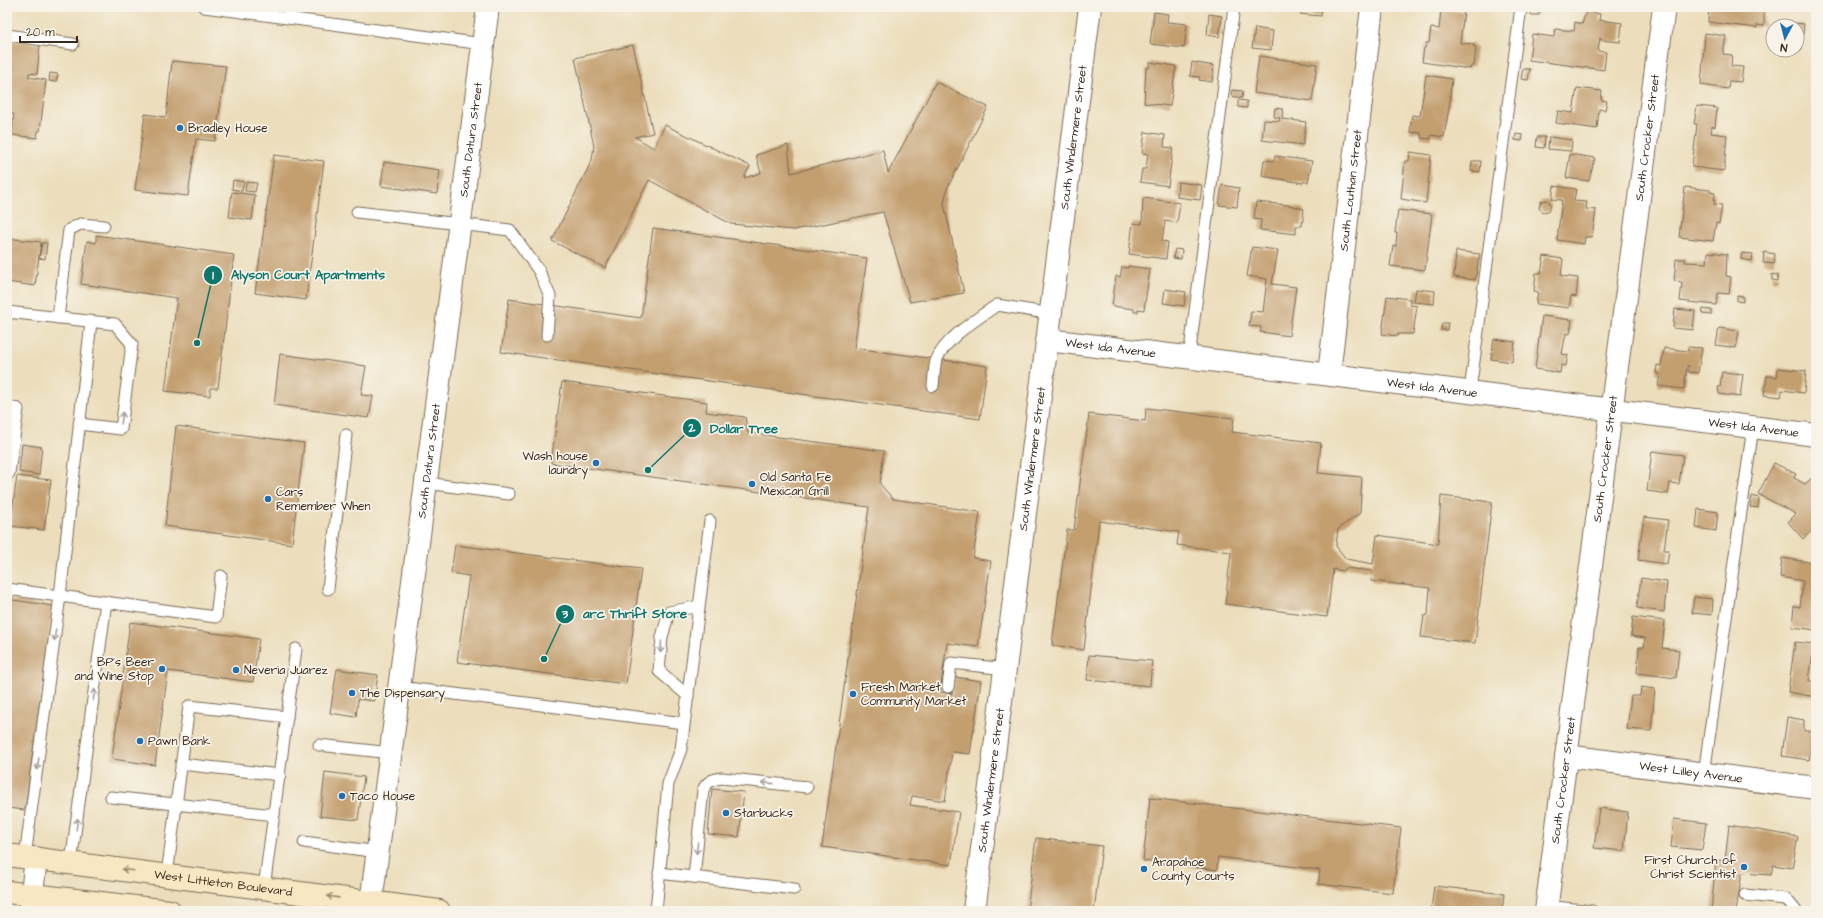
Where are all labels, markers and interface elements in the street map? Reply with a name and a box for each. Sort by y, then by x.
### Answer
scale bar [20,18,77,44]
north arrow [1765,18,1805,58]
text: 20 m [26,24,55,41]
text: N [1779,40,1788,55]
street label: South Windermere Street [1056,64,1091,211]
street label: South Crocker Street [1630,73,1664,202]
street label: South Datura Street [455,81,487,198]
place label: Bradley House [188,120,268,138]
marker: Bradley House [175,123,185,133]
street label: South Louthan Street [1335,128,1366,252]
callout: Alyson Court Apartments [203,262,393,287]
text: Alyson Court Apartments [231,266,385,285]
text: 1 [212,267,214,284]
street label: West Ida Avenue [1064,334,1157,362]
street label: West Ida Avenue [1386,373,1479,402]
street label: South Windermere Street [1014,385,1050,532]
street label: South Crocker Street [1588,394,1622,523]
street label: South Datura Street [413,402,445,519]
one-way arrow [118,412,126,425]
street label: West Ida Avenue [1707,413,1801,441]
callout: Dollar Tree [682,416,786,441]
text: 2 [688,420,696,437]
text: Dollar Tree [710,420,778,438]
place label: Wash house laundry [523,448,589,480]
marker: Wash house laundry [591,458,601,468]
place label: Old Santa Fe Mexican Grill [760,469,832,500]
marker: Old Santa Fe Mexican Grill [747,479,757,489]
place label: Cars Remember When [276,484,371,515]
marker: Cars Remember When [263,494,273,504]
callout: arc Thrift Store [555,601,695,626]
text: arc Thrift Store [582,605,687,623]
text: 3 [561,606,569,623]
one-way arrow [51,628,59,641]
one-way arrow [658,640,665,653]
place label: BP's Beer and Wine Stop [75,654,154,685]
place label: Neveria Juarez [244,662,328,679]
marker: BP's Beer and Wine Stop [157,664,167,674]
marker: Neveria Juarez [231,665,241,675]
place label: Fresh Market Community Market [861,679,967,711]
place label: The Dispensary [360,685,445,703]
marker: The Dispensary [347,688,357,698]
one-way arrow [90,689,98,702]
marker: Fresh Market Community Market [848,689,858,699]
street label: South Windermere Street [973,707,1009,853]
street label: South Crocker Street [1546,715,1580,845]
place label: Pawn Bank [148,733,211,750]
marker: Pawn Bank [135,736,145,746]
one-way arrow [34,757,42,770]
street label: West Lilley Avenue [1638,757,1744,787]
one-way arrow [762,779,775,787]
place label: Taco House [350,788,416,805]
marker: Taco House [337,791,347,801]
place label: Starbucks [734,805,793,822]
marker: Starbucks [721,808,731,818]
one-way arrow [73,818,80,831]
one-way arrow [693,842,701,855]
place label: First Church of Christ Scientist [1644,852,1737,883]
place label: Arapahoe County Courts [1152,854,1234,886]
marker: First Church of Christ Scientist [1739,862,1749,872]
marker: Arapahoe County Courts [1139,864,1149,874]
one-way arrow [122,866,135,874]
street label: West Littleton Boulevard [153,866,293,900]
one-way arrow [327,894,340,901]

